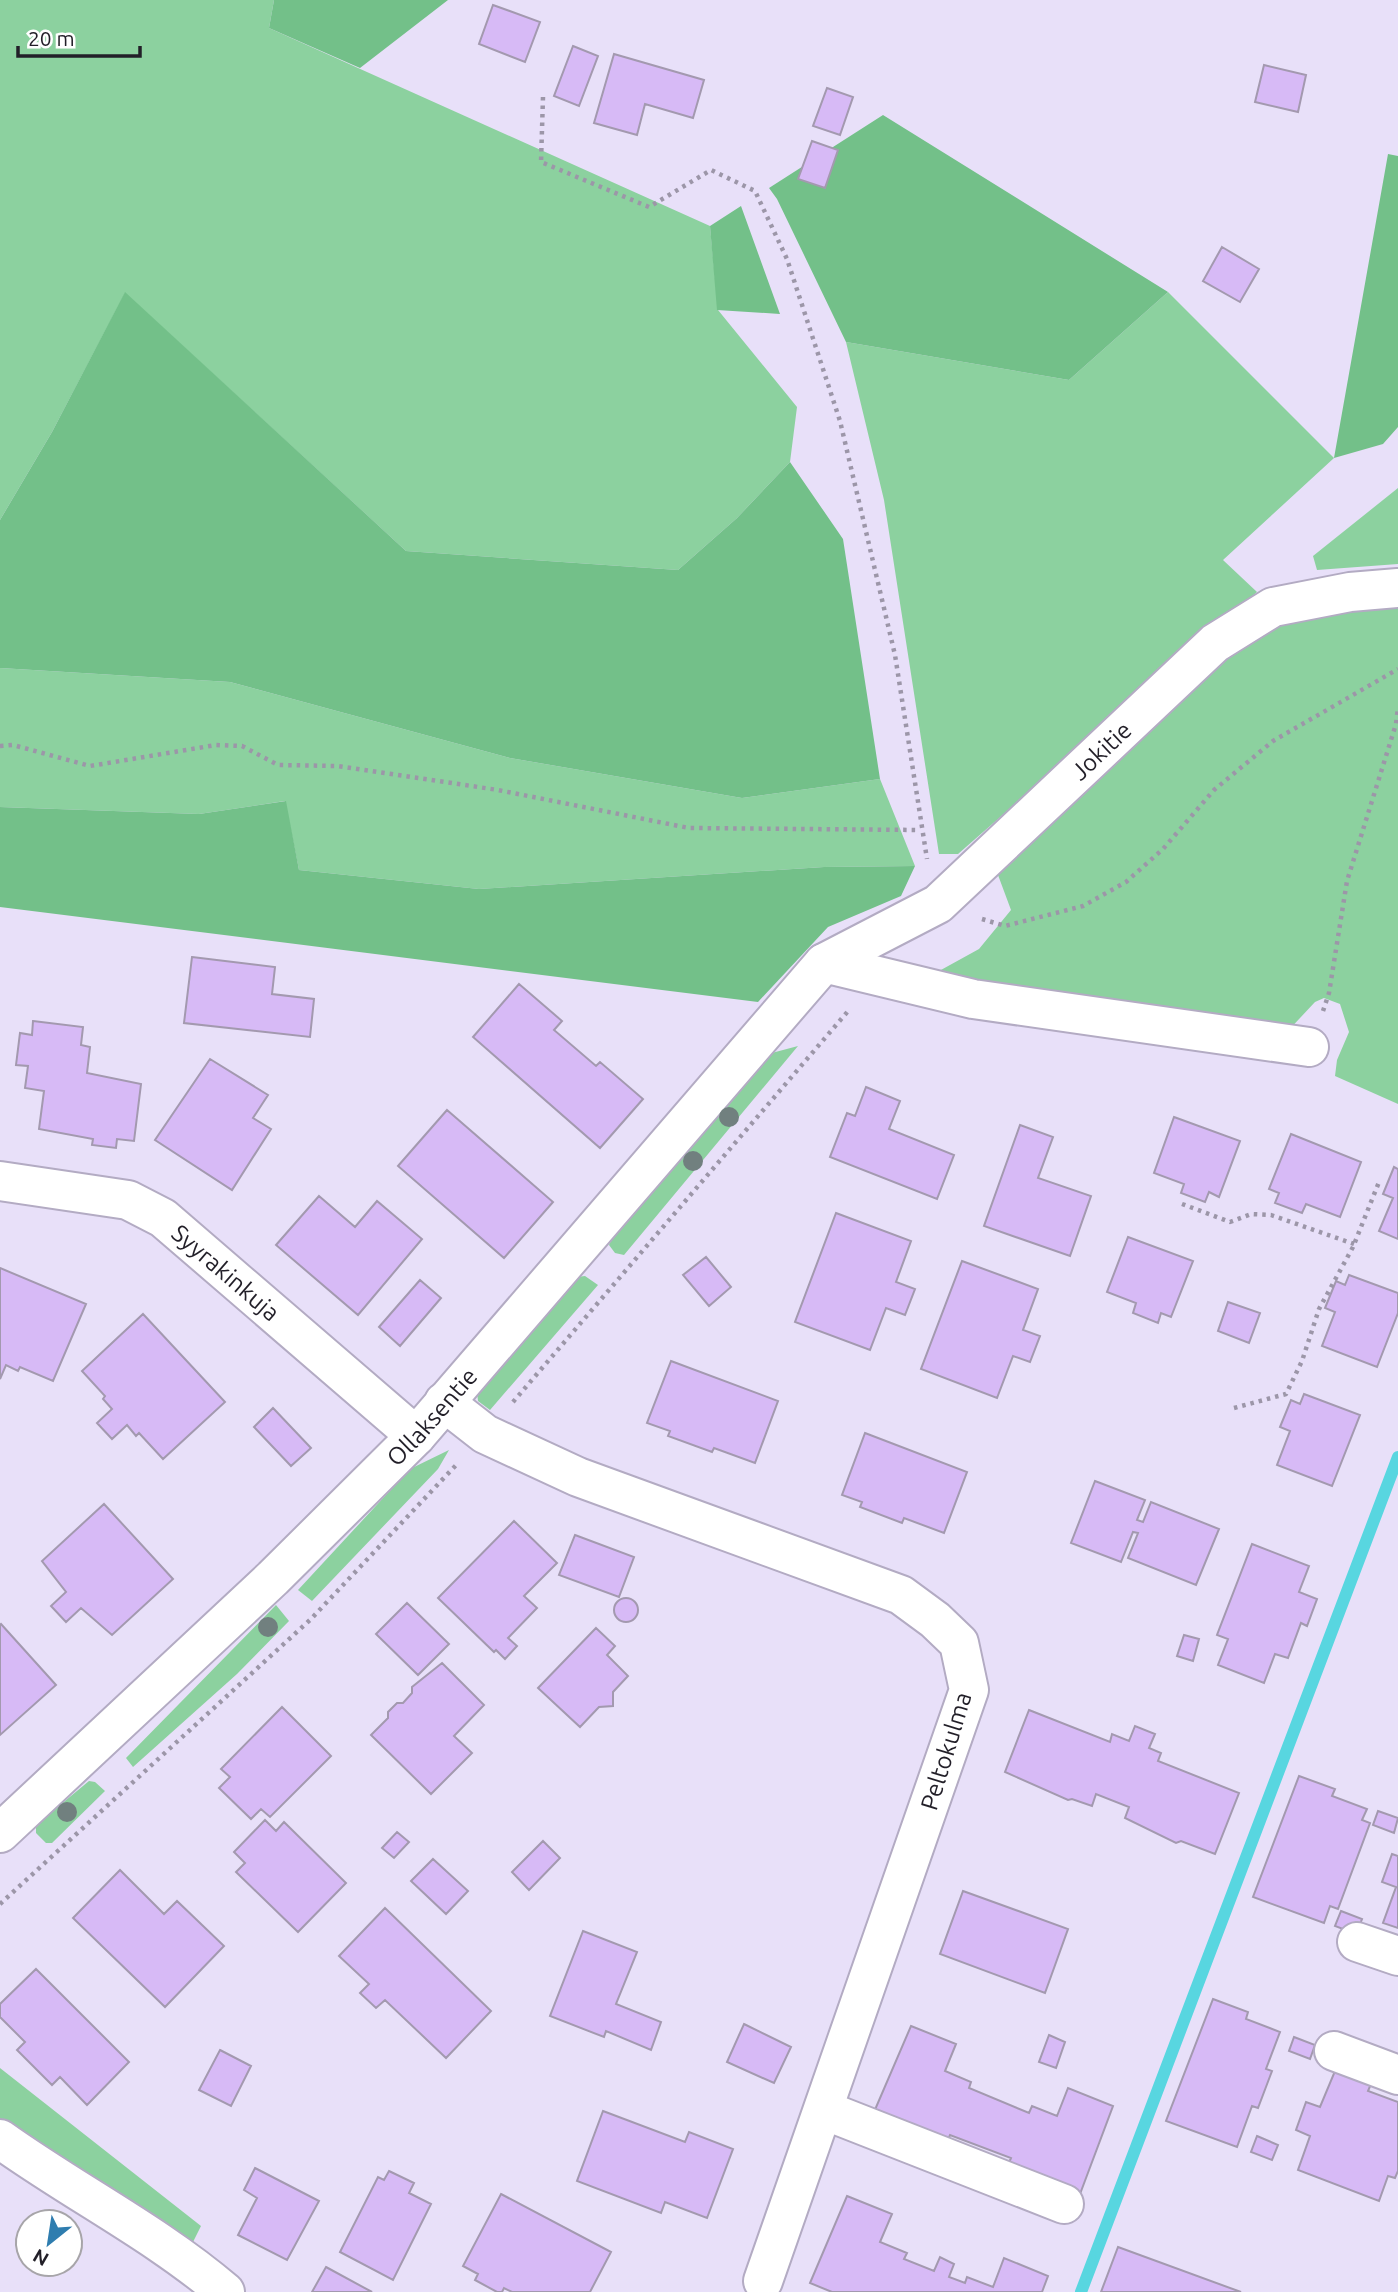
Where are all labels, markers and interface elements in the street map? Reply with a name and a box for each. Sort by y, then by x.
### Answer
scale bar [18,14,140,58]
text: 20 m [28,26,75,50]
street label: Jokitie [1065,716,1137,785]
street label: Syyrakinkuja [167,1219,285,1326]
street label: Ollaksentie [381,1362,482,1471]
street label: Peltokulma [915,1689,977,1813]
north arrow [14,2208,84,2278]
text: N [29,2245,52,2271]

